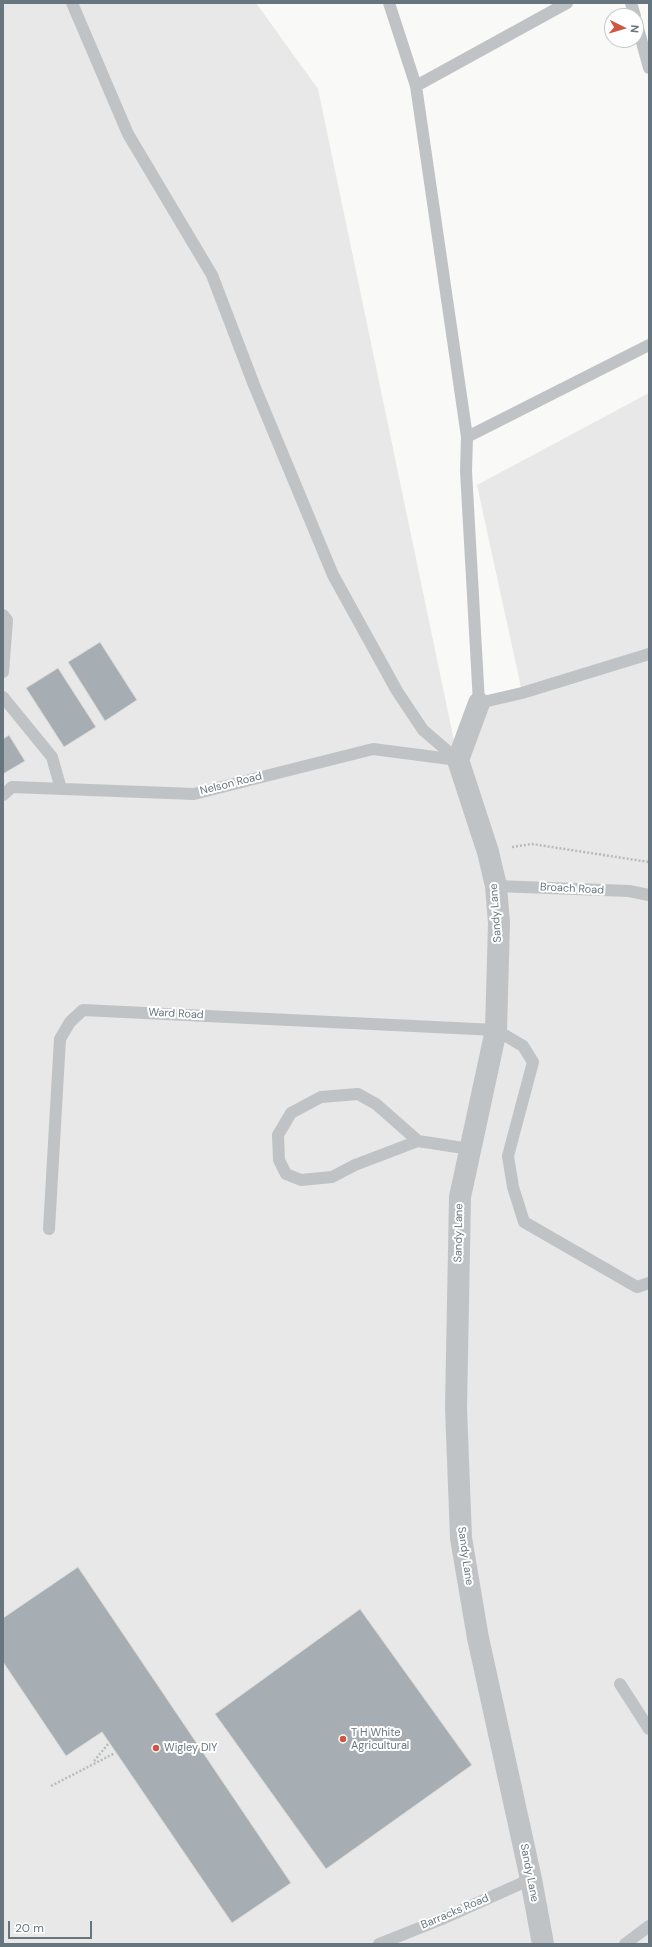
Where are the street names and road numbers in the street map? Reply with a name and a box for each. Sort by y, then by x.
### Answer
street label: Nelson Road [199,770,263,798]
street label: Broach Road [540,881,604,897]
street label: Sandy Lane [487,883,505,943]
street label: Ward Road [148,1006,204,1022]
street label: Sandy Lane [452,1203,466,1263]
street label: Sandy Lane [454,1526,476,1586]
street label: Sandy Lane [517,1843,541,1903]
street label: Barracks Road [419,1892,491,1932]

